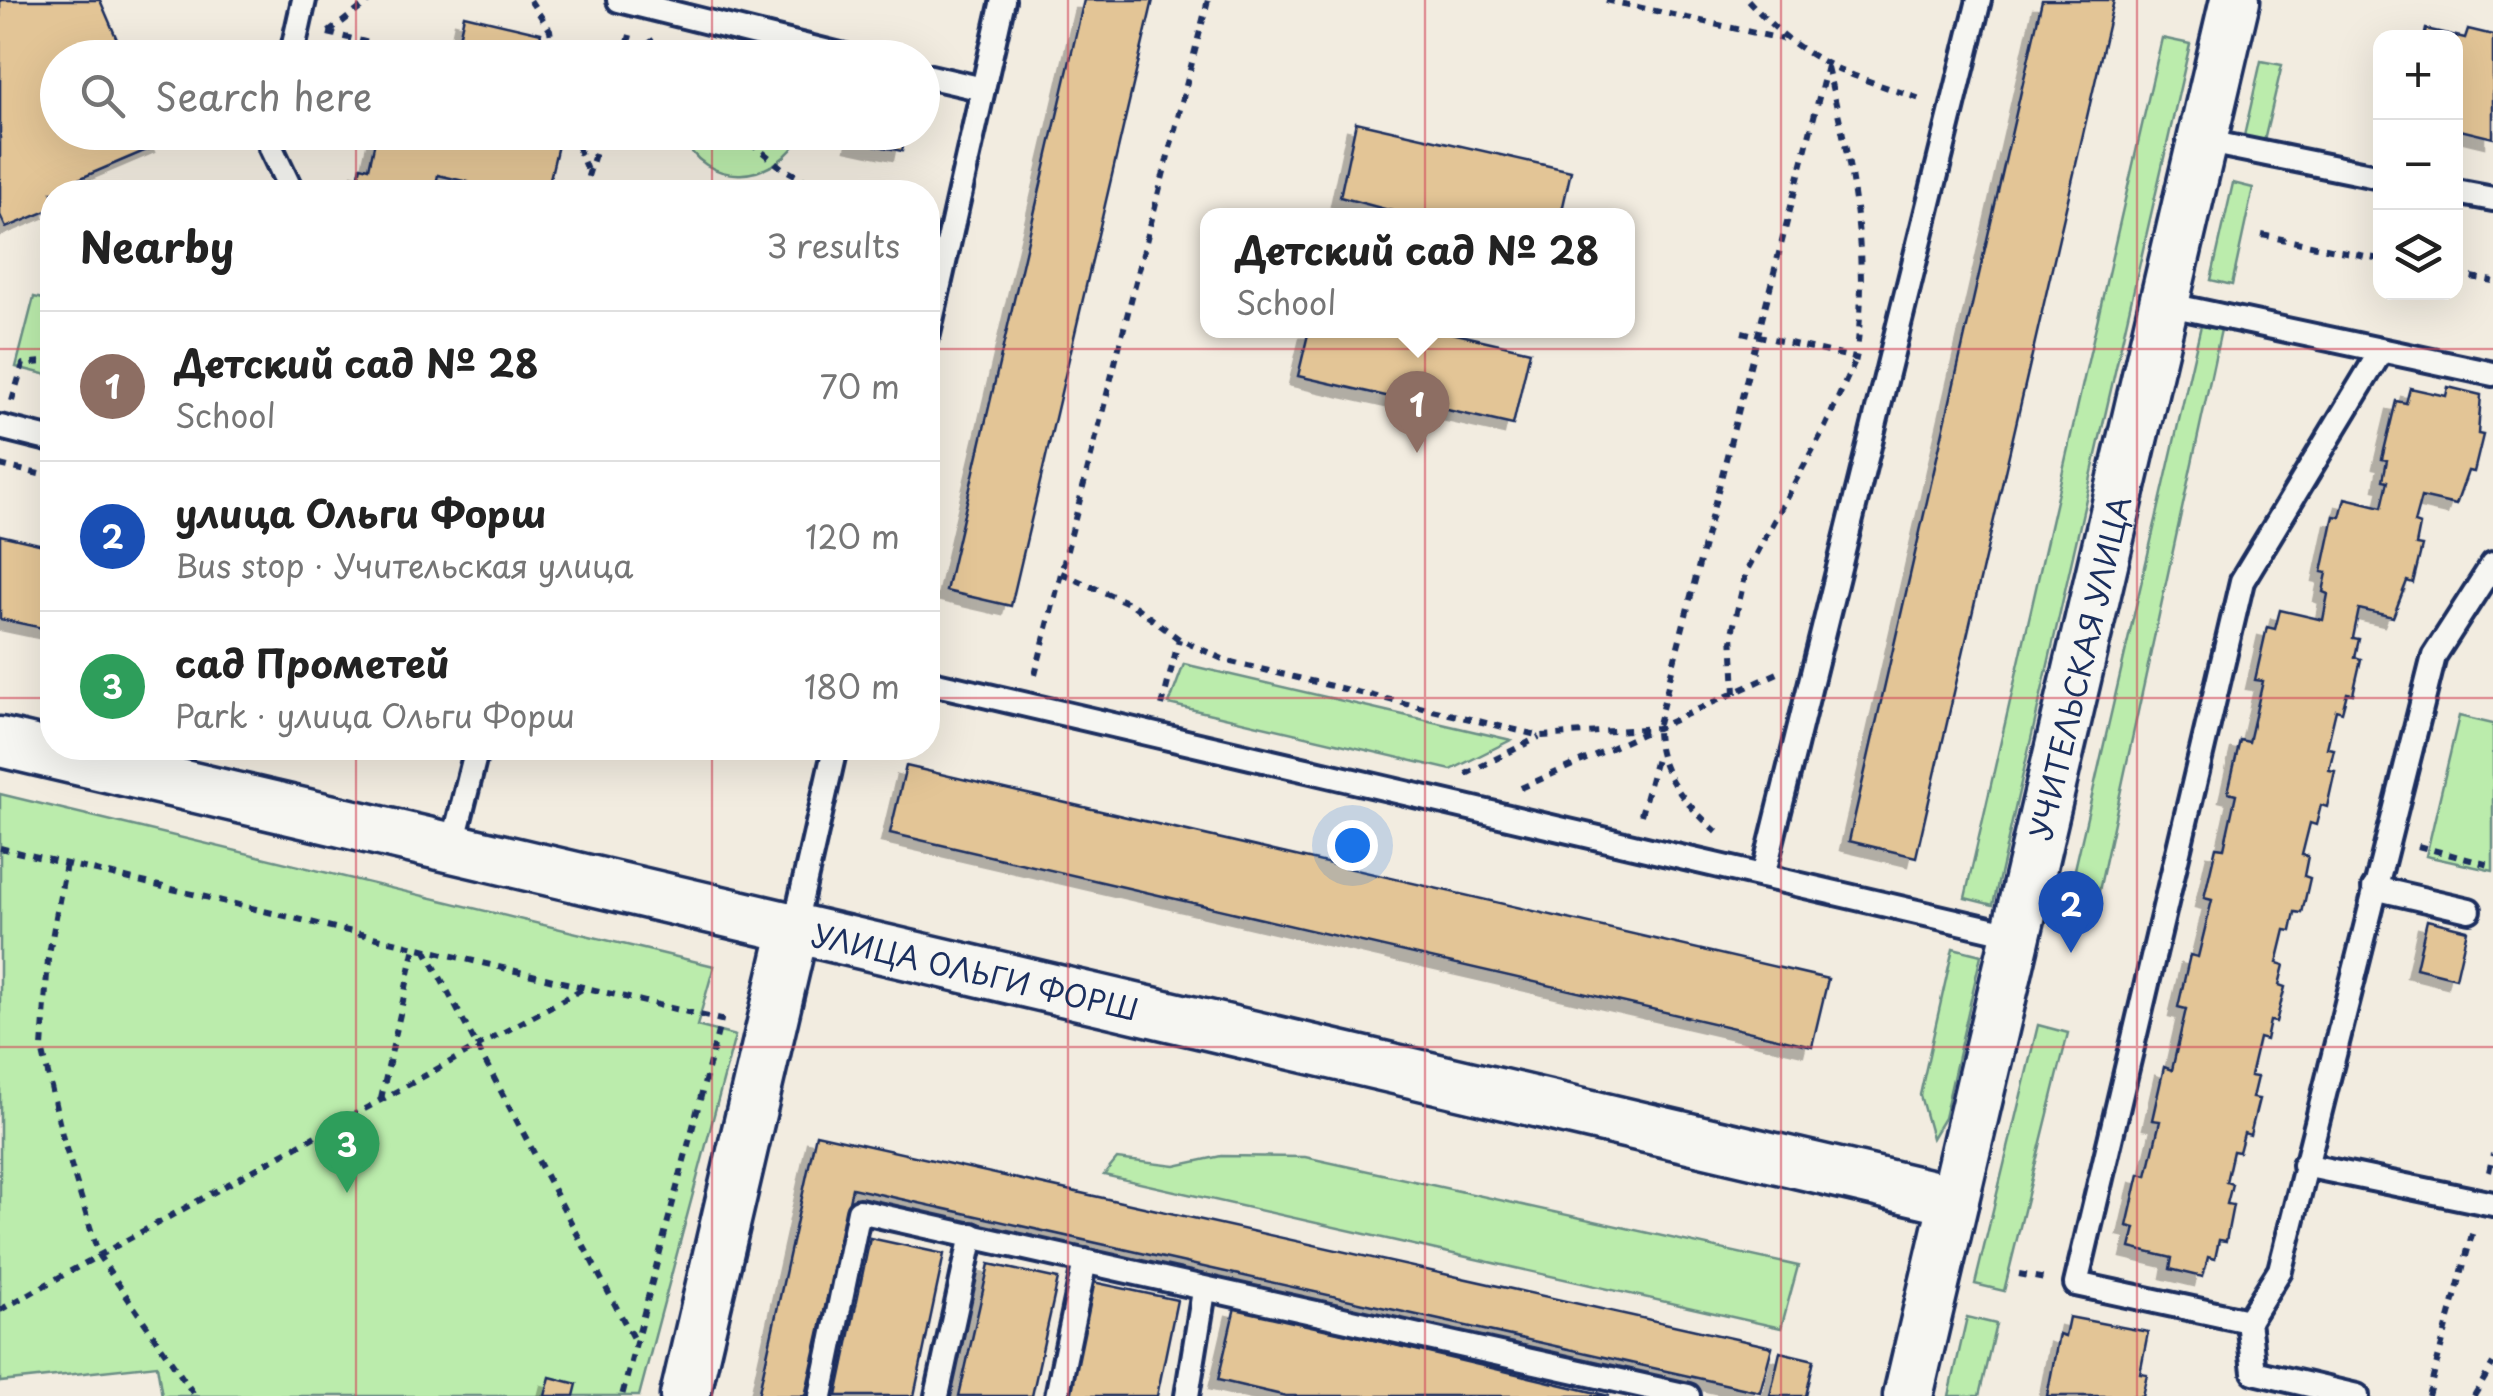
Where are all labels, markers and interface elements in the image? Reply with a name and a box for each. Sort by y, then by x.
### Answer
map controls [2373,30,2463,300]
button: + [2373,30,2463,120]
search box [40,40,940,150]
text: Search here [155,67,372,124]
icon: search [75,68,130,123]
button: − [2373,120,2463,210]
popup [1200,208,1635,338]
button: layers [2373,210,2463,300]
text: Nearby [80,214,234,277]
text: 3 results [766,221,900,269]
text: Детский сад № 28 [1236,221,1599,278]
text: School [1236,278,1336,326]
text: Детский сад № 28 [175,334,539,391]
text: 1 [105,362,120,410]
text: 70 m [820,362,900,410]
pin: 1 [1384,370,1450,453]
text: School [175,391,276,439]
text: улица Ольги Форш [175,484,546,541]
street label: УЧИТЕЛЬСКАЯ УЛИЦА [2016,491,2141,845]
text: 2 [101,512,124,560]
text: 120 m [805,512,900,560]
text: Bus stop · Учительская улица [175,541,633,589]
text: сад Прометей [175,634,450,691]
text: 3 [102,662,123,710]
text: 180 m [804,662,900,710]
text: Park · улица Ольги Форш [175,691,575,739]
your location [1327,820,1378,871]
pin: 2 [2038,870,2104,953]
street label: УЛИЦА ОЛЬГИ ФОРШ [808,911,1143,1031]
pin: 3 [314,1110,380,1193]

